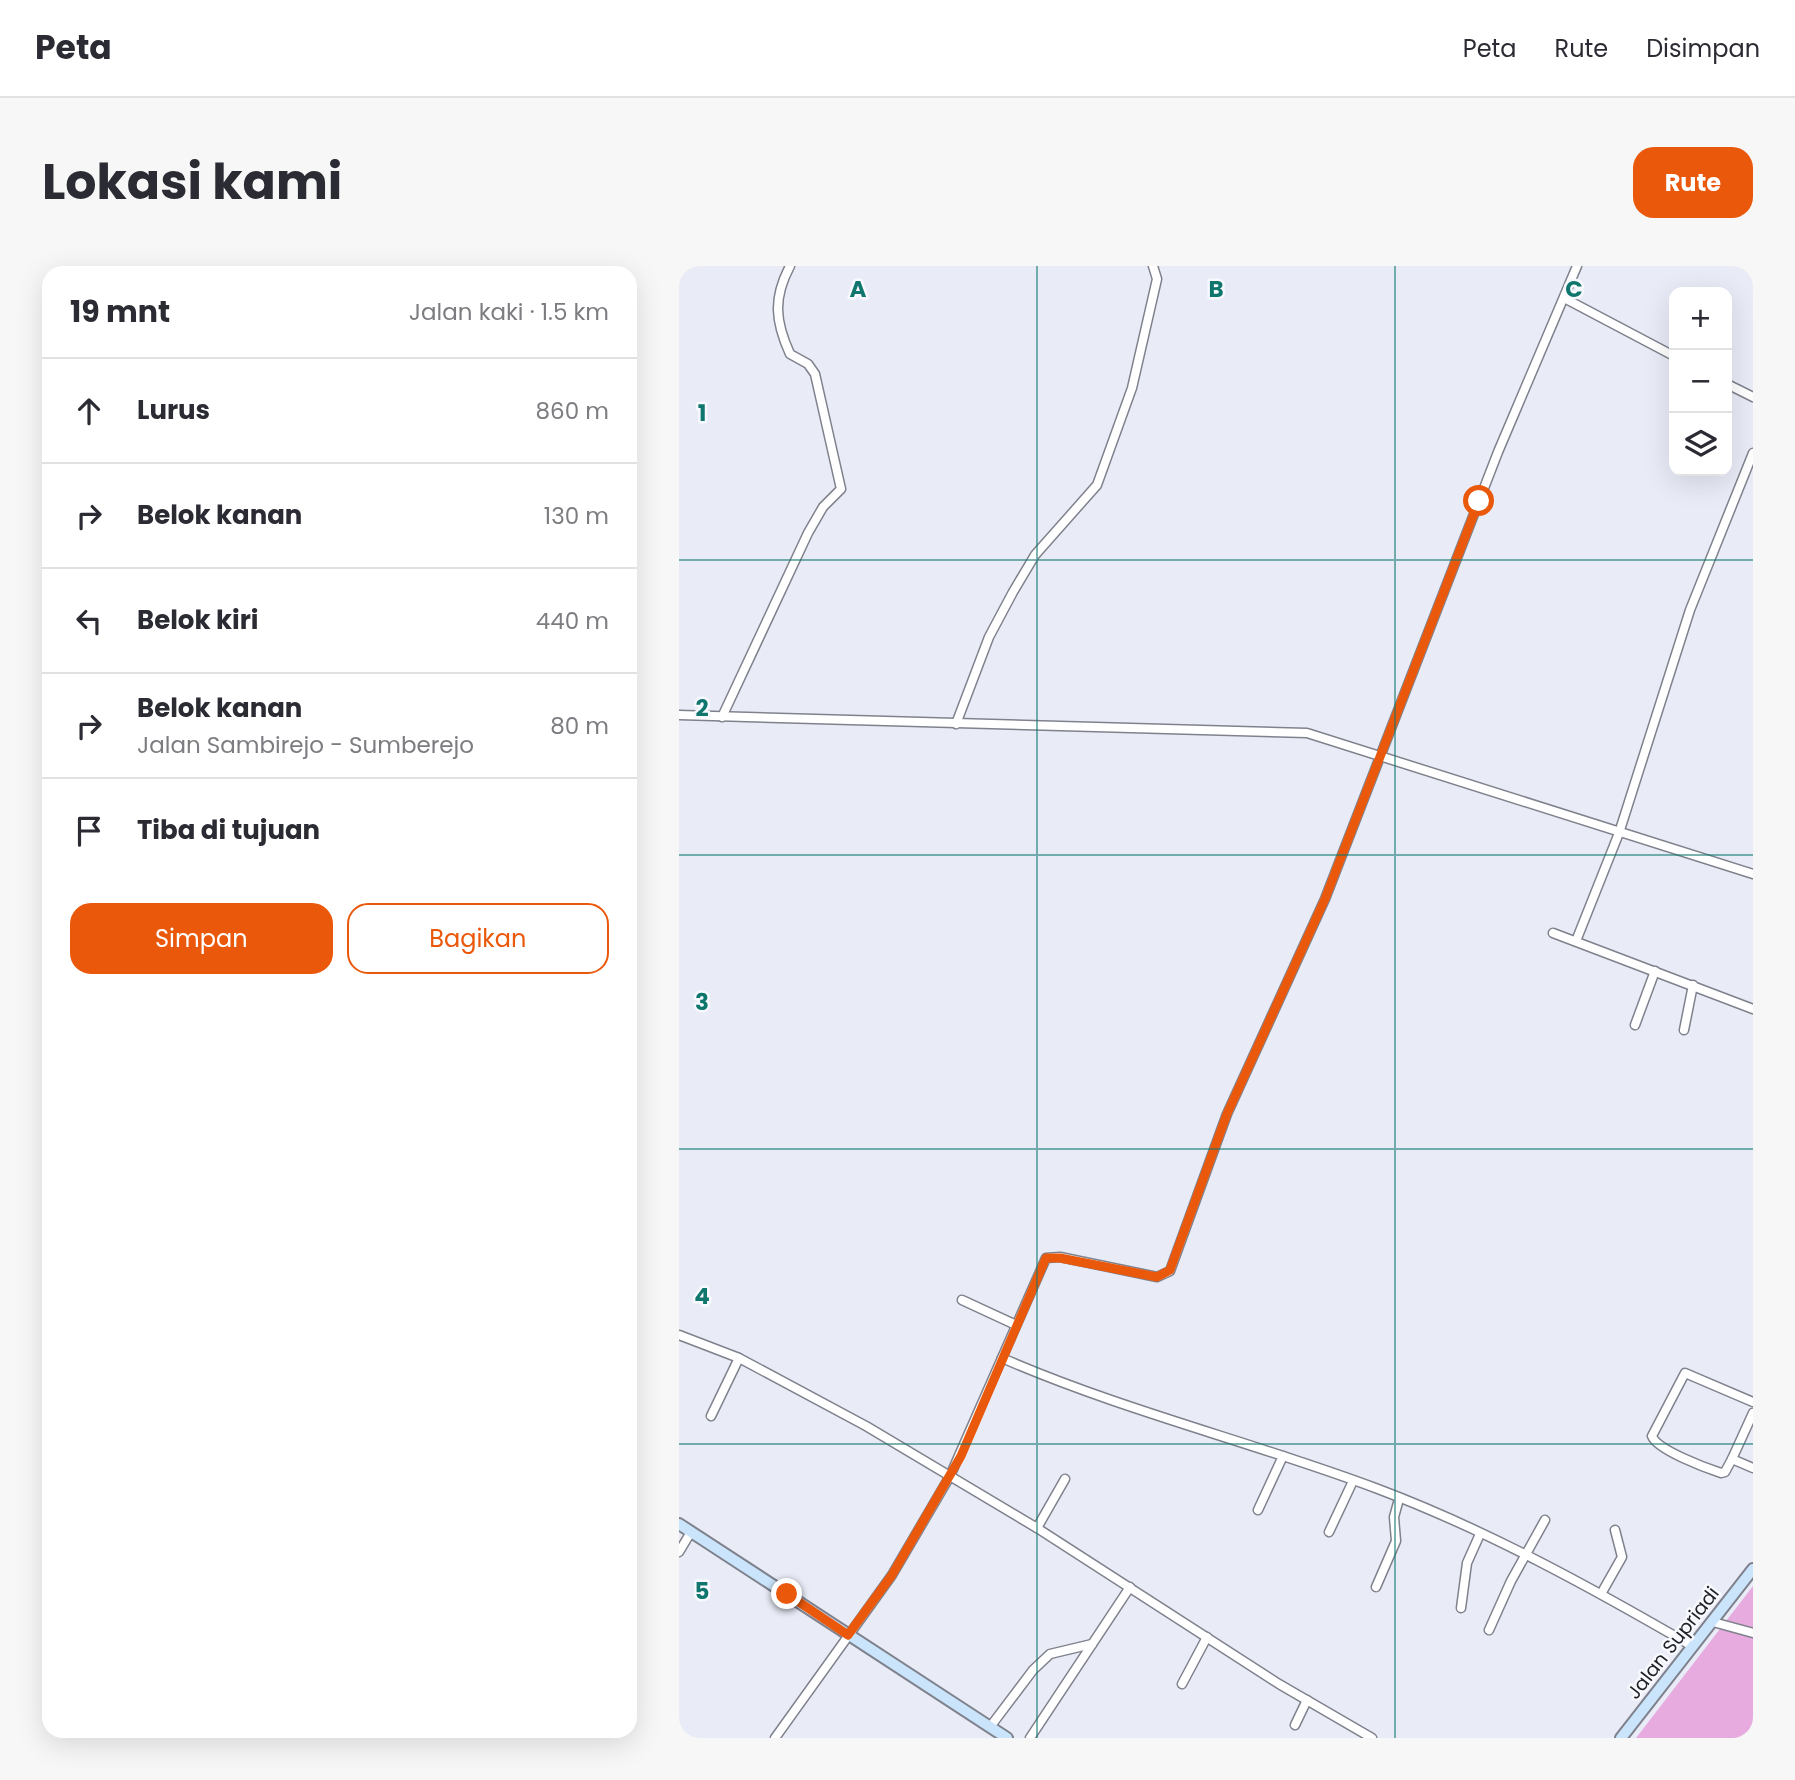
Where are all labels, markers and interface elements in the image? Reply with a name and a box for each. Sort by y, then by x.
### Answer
text: Peta [35,24,112,71]
text: Peta [1463,32,1517,65]
text: Rute [1555,32,1608,65]
text: Disimpan [1646,32,1760,65]
button: Rute [1633,147,1753,218]
text: Lokasi kami [42,148,342,216]
text: A [850,273,867,305]
text: B [1208,273,1224,305]
text: C [1565,273,1583,305]
map controls [1669,287,1732,476]
button: + [1669,287,1732,350]
text: 19 mnt [70,290,170,333]
text: Jalan kaki · 1.5 km [409,296,609,328]
button: − [1669,350,1732,413]
icon: ahead [70,392,108,430]
text: Lurus [137,392,210,428]
text: 860 m [536,395,609,427]
text: 1 [698,397,706,429]
button: layers [1669,413,1732,476]
route start [1463,485,1494,516]
icon: right [70,497,108,535]
text: Belok kanan [137,497,302,533]
text: 130 m [544,500,609,532]
icon: left [70,602,108,640]
text: Belok kiri [137,602,259,638]
text: 440 m [536,605,609,637]
text: Belok kanan [137,690,302,726]
text: 2 [695,692,709,724]
icon: right [70,707,108,745]
text: 80 m [550,710,609,742]
text: Jalan Sambirejo - Sumberejo [137,729,474,761]
icon: arrive [70,812,108,850]
text: Tiba di tujuan [137,812,320,848]
button: Simpan [70,903,333,974]
button: Bagikan [347,903,609,974]
text: 3 [695,986,709,1018]
text: 4 [694,1280,710,1312]
text: 5 [695,1575,709,1607]
route end [771,1578,802,1609]
street label: Jalan Supriadi [1621,1581,1725,1705]

